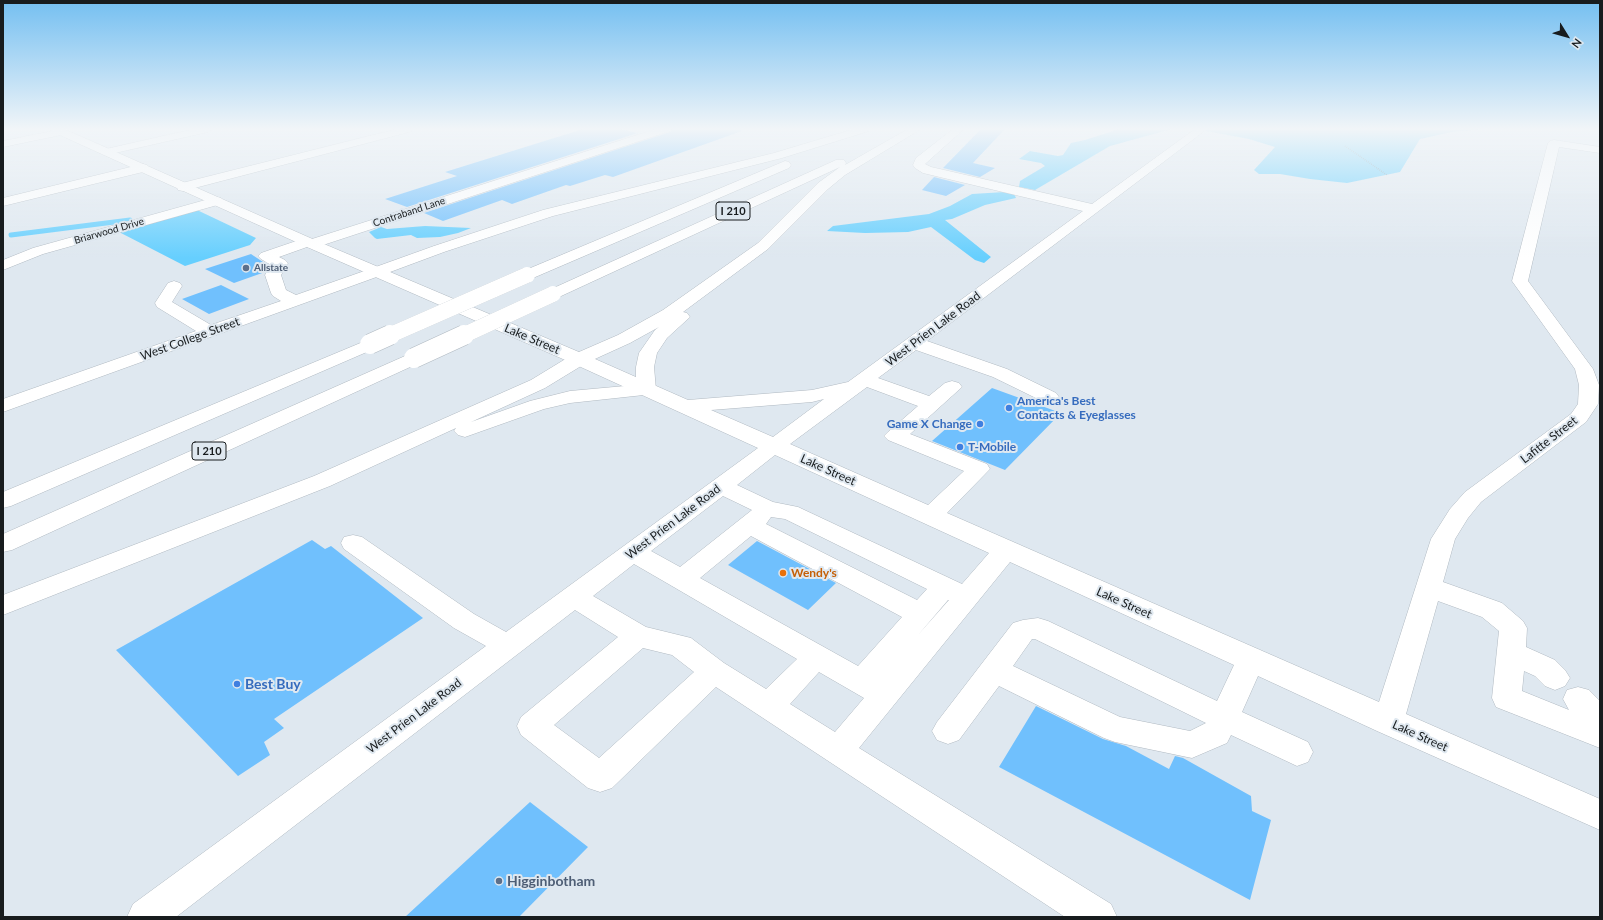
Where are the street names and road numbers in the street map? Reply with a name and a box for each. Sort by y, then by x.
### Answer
street label: Contraband Lane [371,195,447,229]
road number: I 210 [716,202,750,220]
street label: Briarwood Drive [73,215,145,247]
street label: West Prien Lake Road [883,289,983,369]
street label: West College Street [138,314,242,364]
street label: Lake Street [502,321,562,357]
street label: Lafitte Street [1518,413,1580,467]
road number: I 210 [192,442,226,460]
street label: Lake Street [798,451,858,489]
street label: West Prien Lake Road [623,482,723,562]
street label: Lake Street [1094,584,1154,622]
street label: West Prien Lake Road [364,676,464,756]
street label: Lake Street [1390,717,1450,755]

